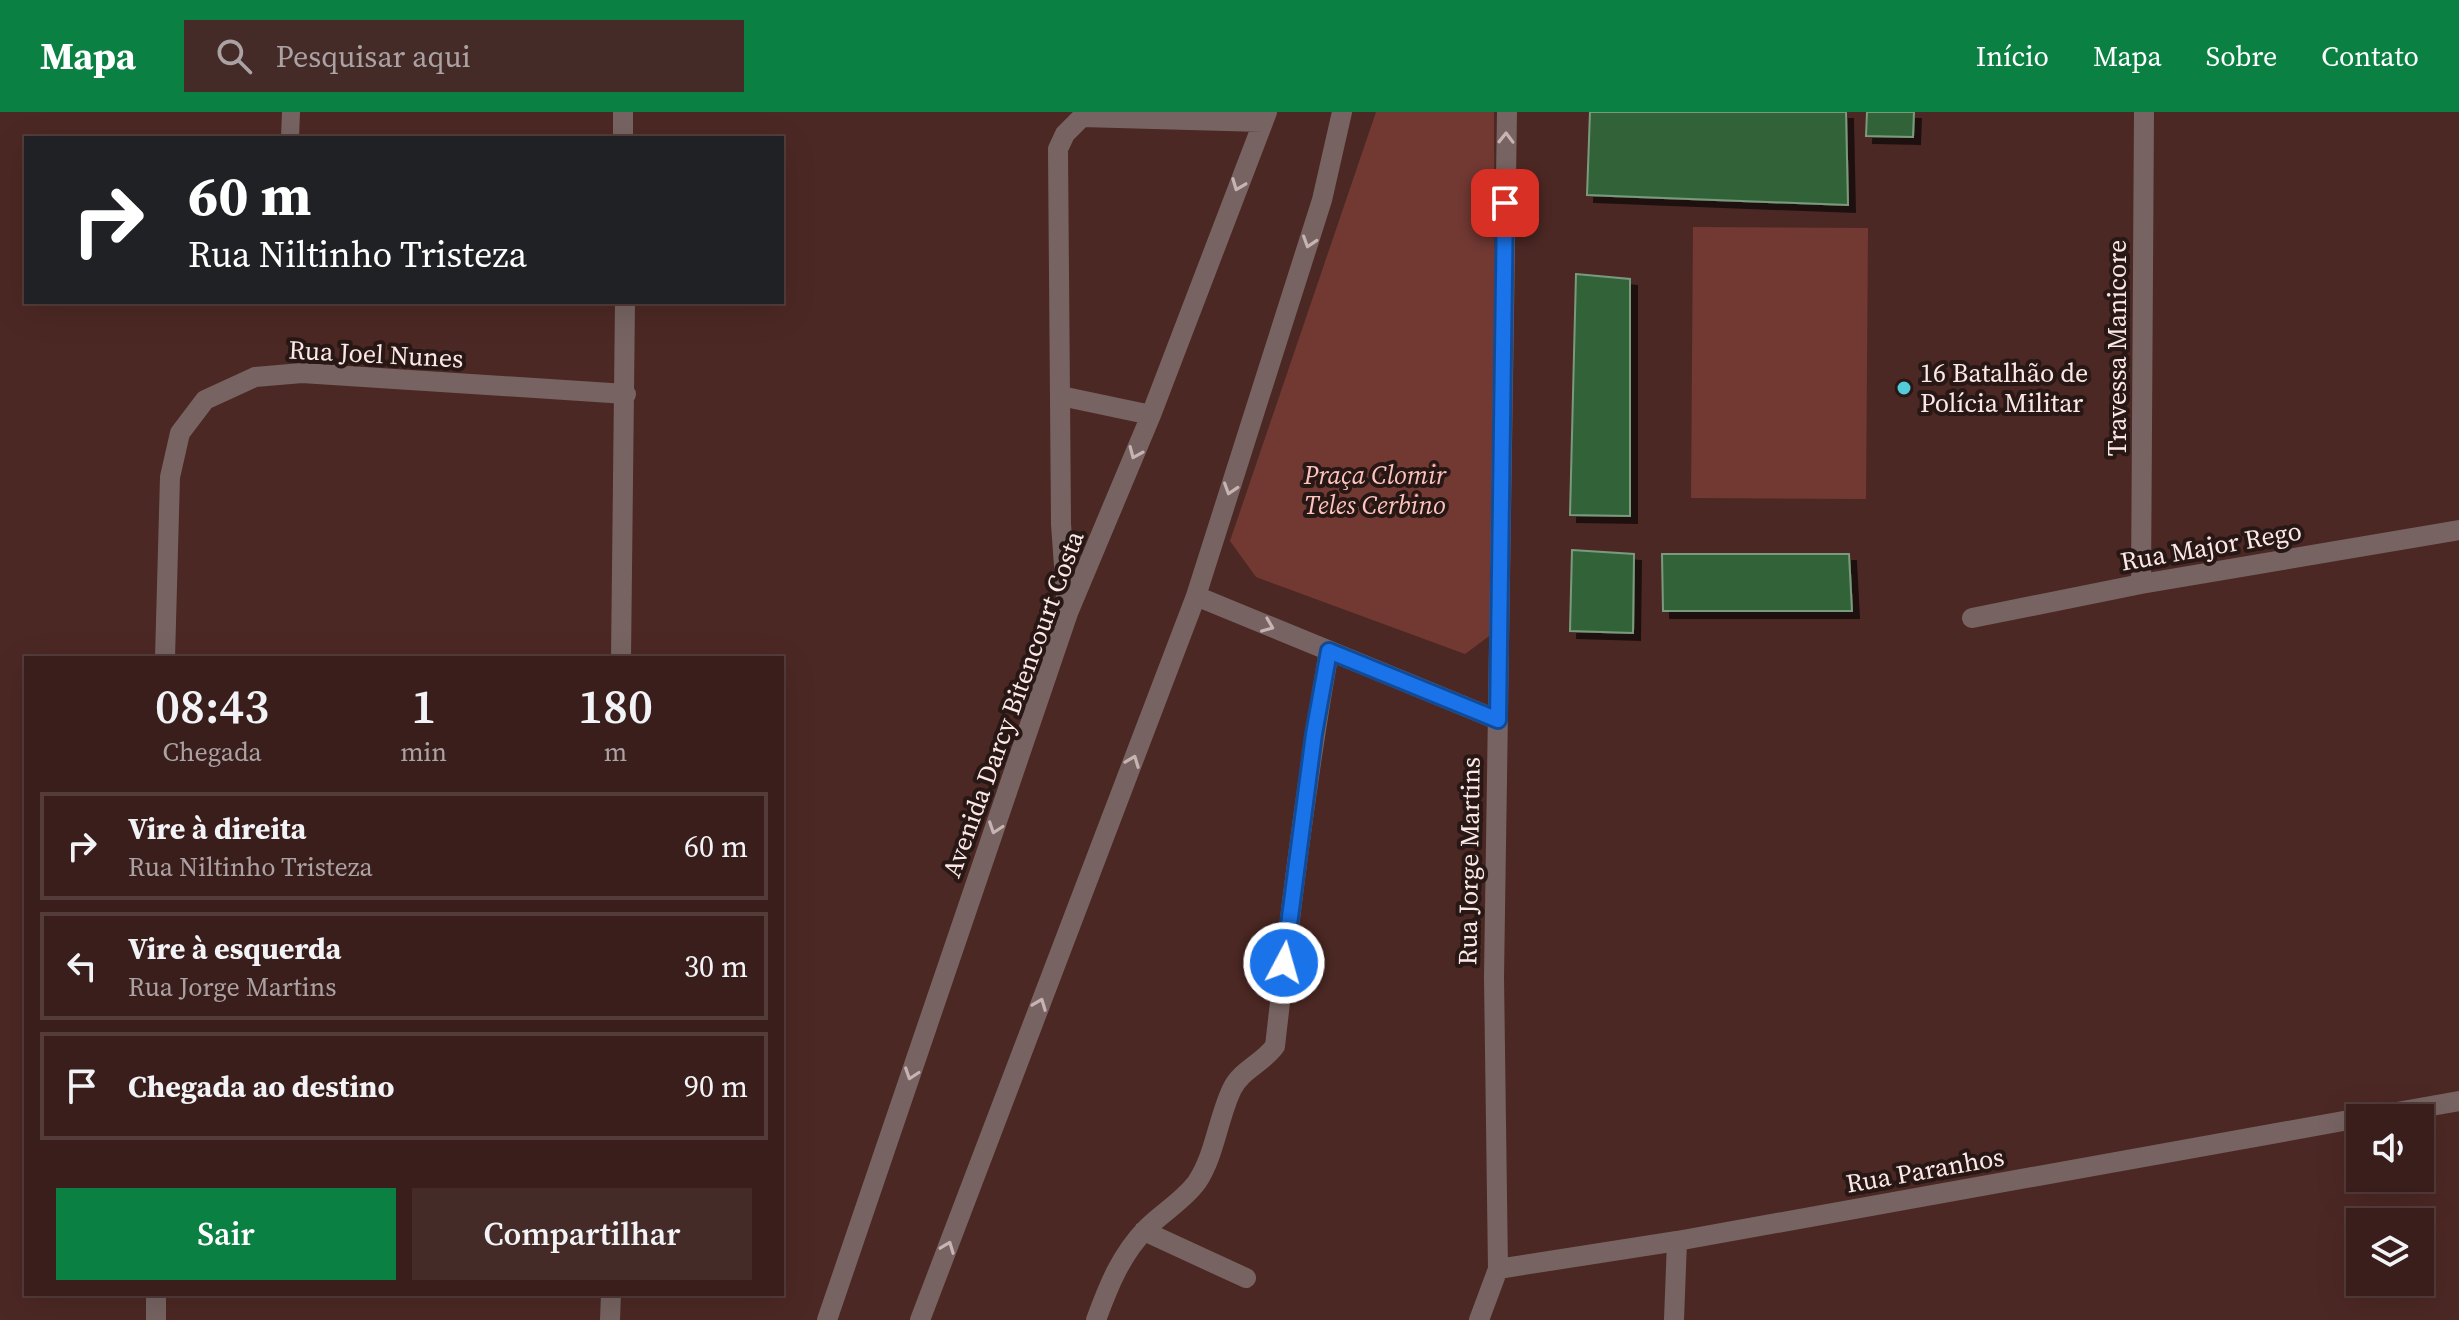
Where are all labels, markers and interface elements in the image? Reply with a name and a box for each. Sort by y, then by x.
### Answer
search box [184,20,744,92]
text: Mapa [40,30,136,82]
icon: search [212,34,256,78]
text: Pesquisar aqui [276,36,471,77]
text: Início [1976,37,2049,75]
text: Mapa [2093,37,2162,75]
text: Sobre [2206,37,2277,75]
text: Contato [2321,37,2419,75]
one-way arrow [1498,131,1515,144]
text: 60 m [188,157,311,234]
icon: right [56,168,160,272]
pin [1471,169,1539,237]
one-way arrow [1231,177,1248,191]
icon: arrive [1483,181,1527,225]
text: Rua Niltinho Tristeza [188,230,527,279]
one-way arrow [1302,234,1318,248]
street label: Travessa Manicore [2099,240,2135,456]
street label: Rua Joel Nunes [287,331,465,377]
place label: 16 Batalhão de Polícia Militar [1920,355,2088,421]
marker: 16 Batalhão de Polícia Militar [1895,379,1913,397]
one-way arrow [1129,445,1145,460]
park label: Praça Clomir Teles Cerbino [1303,457,1447,523]
one-way arrow [1223,482,1239,496]
street label: Rua Major Rego [2118,512,2304,580]
street label: Avenida Darcy Bitencourt Costa [933,525,1093,882]
one-way arrow [1260,616,1274,632]
text: 08:43 [155,673,269,739]
text: 1 [411,673,436,739]
text: 180 [578,673,653,739]
text: Chegada [162,734,262,770]
text: min [400,734,447,770]
text: m [604,734,627,770]
one-way arrow [1123,755,1140,769]
street label: Rua Jorge Martins [1449,756,1489,966]
text: Vire à direita [128,808,307,849]
one-way arrow [988,820,1004,834]
icon: right [60,824,104,868]
text: 60 m [684,826,748,867]
text: Rua Niltinho Tristeza [128,849,373,885]
position arrow [1242,921,1326,1005]
text: Vire à esquerda [128,928,341,969]
icon: left [60,944,104,988]
text: 30 m [684,946,748,987]
text: Rua Jorge Martins [128,969,337,1005]
one-way arrow [1030,998,1047,1012]
icon: arrive [60,1064,104,1108]
text: Chegada ao destino [128,1066,394,1107]
text: 90 m [684,1066,748,1107]
one-way arrow [904,1066,920,1080]
map controls [2346,1104,2434,1296]
button: sound [2346,1104,2434,1192]
street label: Rua Paranhos [1843,1138,2007,1202]
button: Sair [56,1188,396,1280]
button: Compartilhar [412,1188,752,1280]
button: layers [2346,1208,2434,1296]
one-way arrow [938,1241,955,1255]

